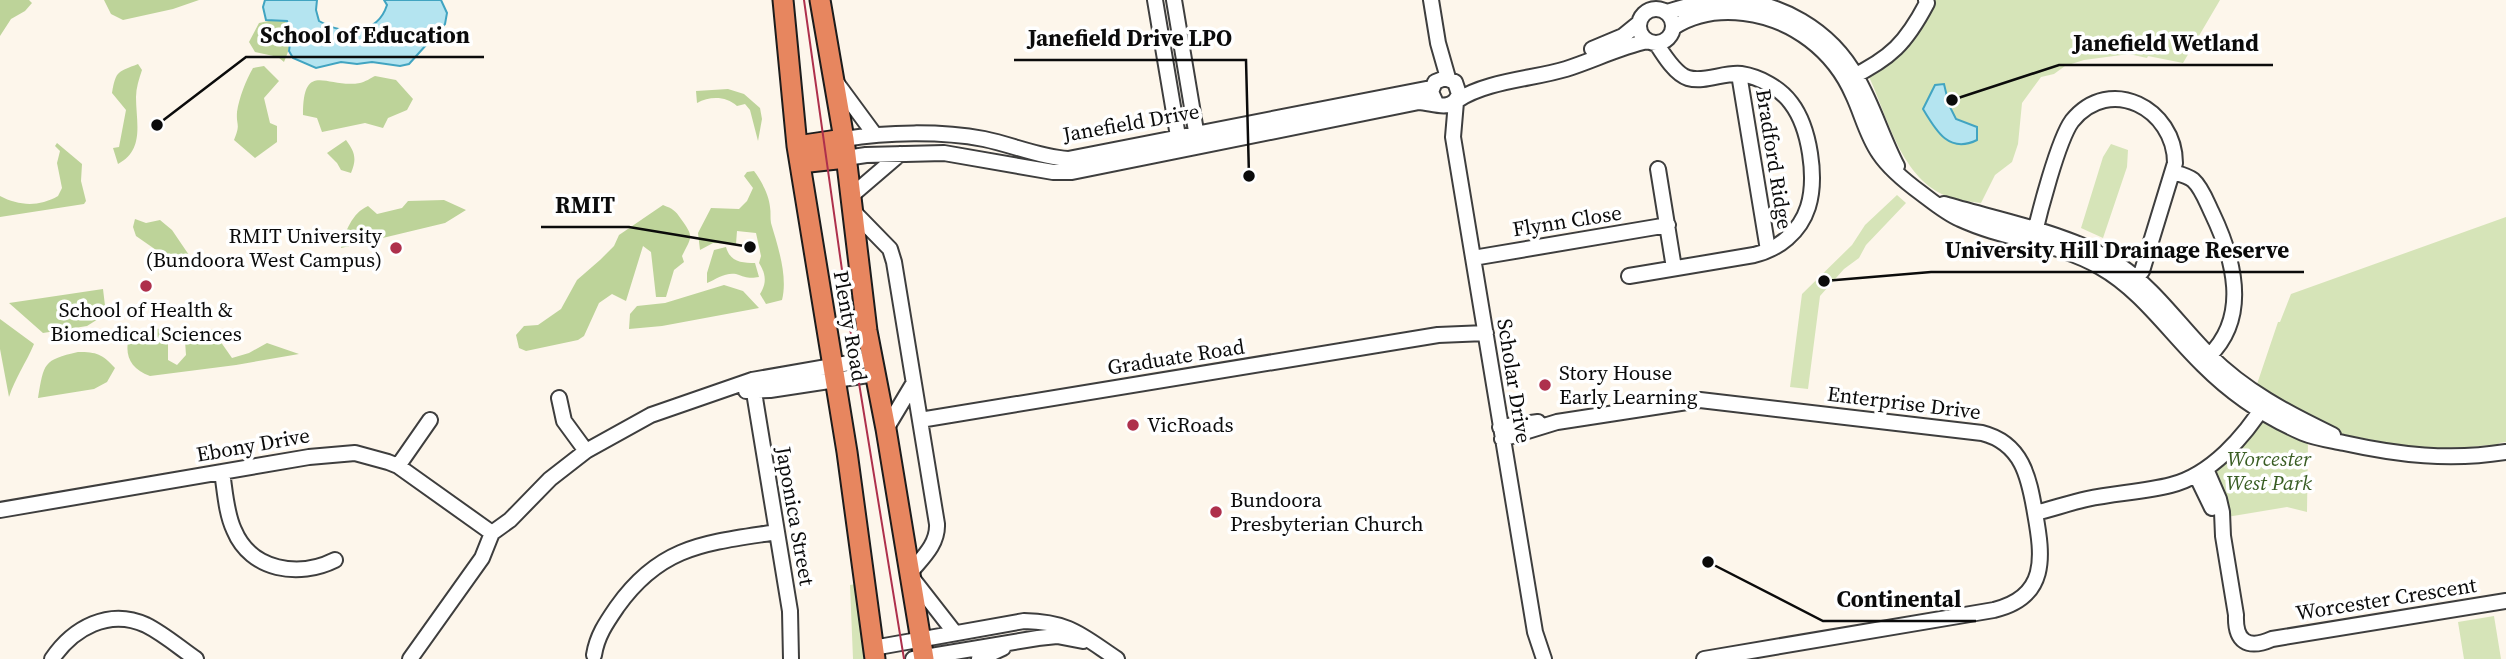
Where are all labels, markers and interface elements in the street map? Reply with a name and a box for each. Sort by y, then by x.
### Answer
callout: School of Education [246,13,484,57]
callout: Janefield Drive LPO [1014,16,1246,60]
text: School of Education [260,19,470,51]
callout: Janefield Wetland [2059,21,2273,65]
text: Janefield Drive LPO [1026,22,1232,54]
text: Janefield Wetland [2071,27,2259,59]
street label: Bradford Ridge [1749,87,1800,231]
street label: Janefield Drive [1059,96,1201,149]
callout: RMIT [541,183,629,227]
text: RMIT [555,189,615,221]
street label: Flynn Close [1510,198,1624,243]
place label: RMIT University (Bundoora West Campus) [146,221,382,274]
callout: University Hill Drainage Reserve [1931,228,2304,272]
text: University Hill Drainage Reserve [1945,234,2289,266]
marker: RMIT University (Bundoora West Campus) [388,240,404,256]
street label: Plenty Road [826,268,875,384]
marker: School of Health & Biomedical Sciences [138,278,154,294]
place label: School of Health & Biomedical Sciences [50,295,242,348]
street label: Scholar Drive [1490,317,1539,445]
street label: Graduate Road [1105,331,1247,382]
place label: Story House Early Learning [1559,358,1698,411]
marker: Story House Early Learning [1537,377,1553,393]
street label: Enterprise Drive [1826,379,1982,426]
place label: VicRoads [1147,410,1234,439]
marker: VicRoads [1125,417,1141,433]
street label: Ebony Drive [194,420,312,469]
street label: Japonica Street [769,443,822,588]
park label: Worcester West Park [2226,444,2312,497]
place label: Bundoora Presbyterian Church [1230,485,1424,538]
marker: Bundoora Presbyterian Church [1208,504,1224,520]
street label: Worcester Crescent [2294,570,2478,627]
callout: Continental [1823,577,1976,621]
text: Continental [1837,583,1961,615]

